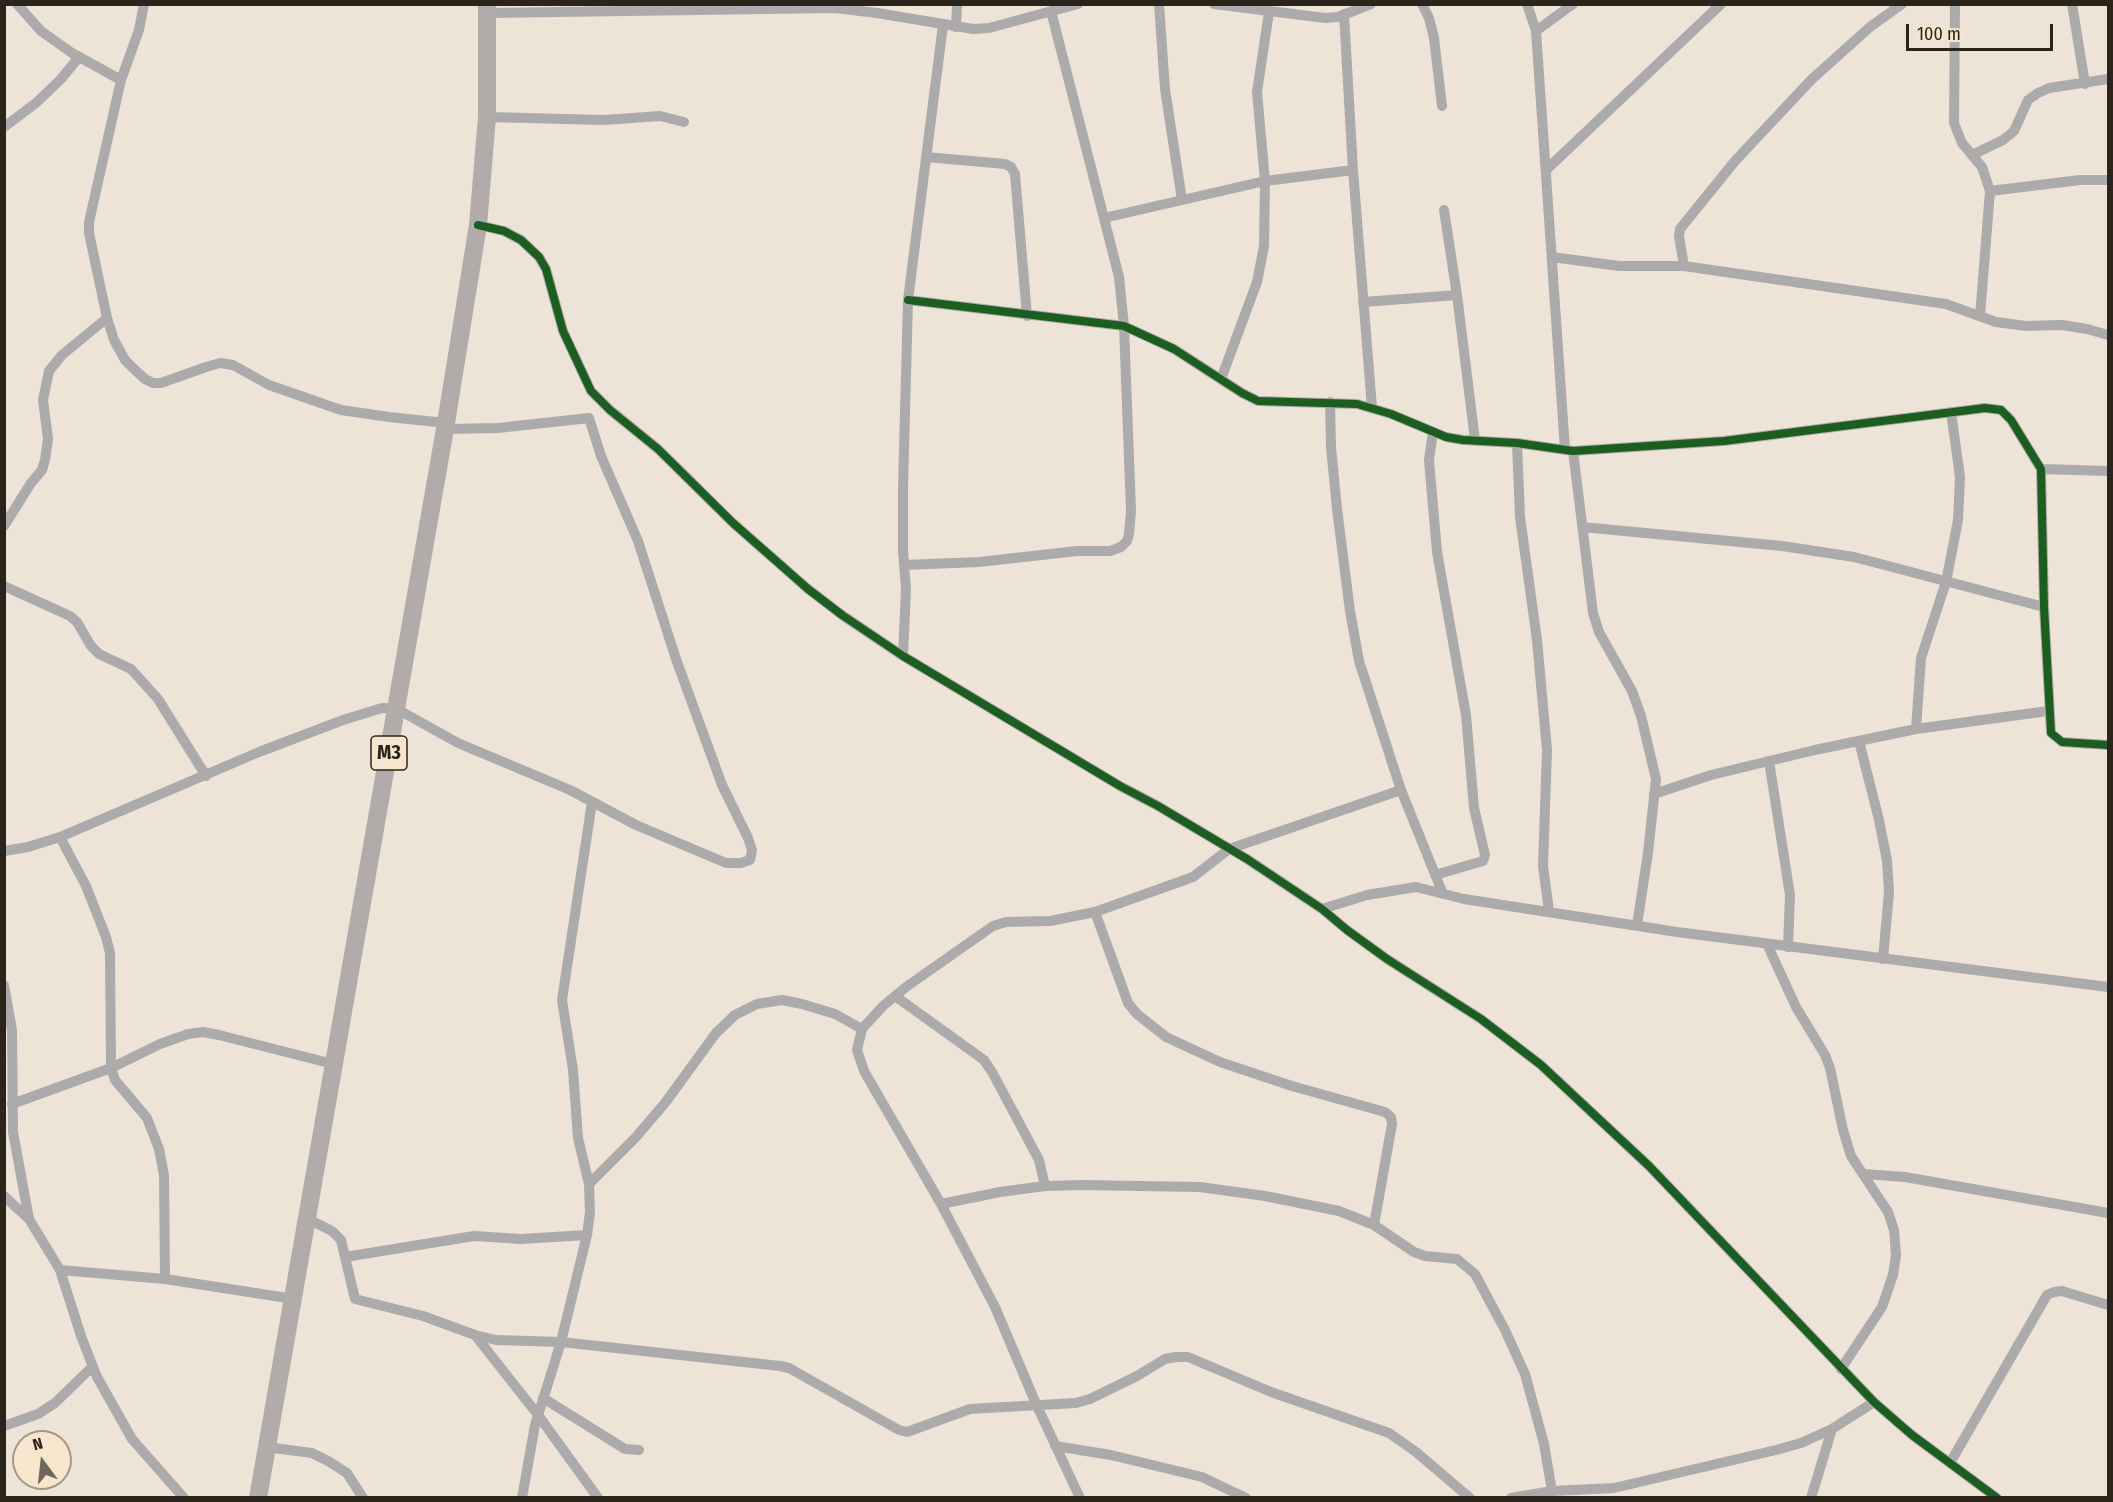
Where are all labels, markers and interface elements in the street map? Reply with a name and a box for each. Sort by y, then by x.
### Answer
scale bar [1909,12,2056,50]
text: 100 m [1917,23,1961,45]
road number: M3 [371,736,407,770]
north arrow [12,1430,72,1490]
text: N [31,1434,45,1454]

